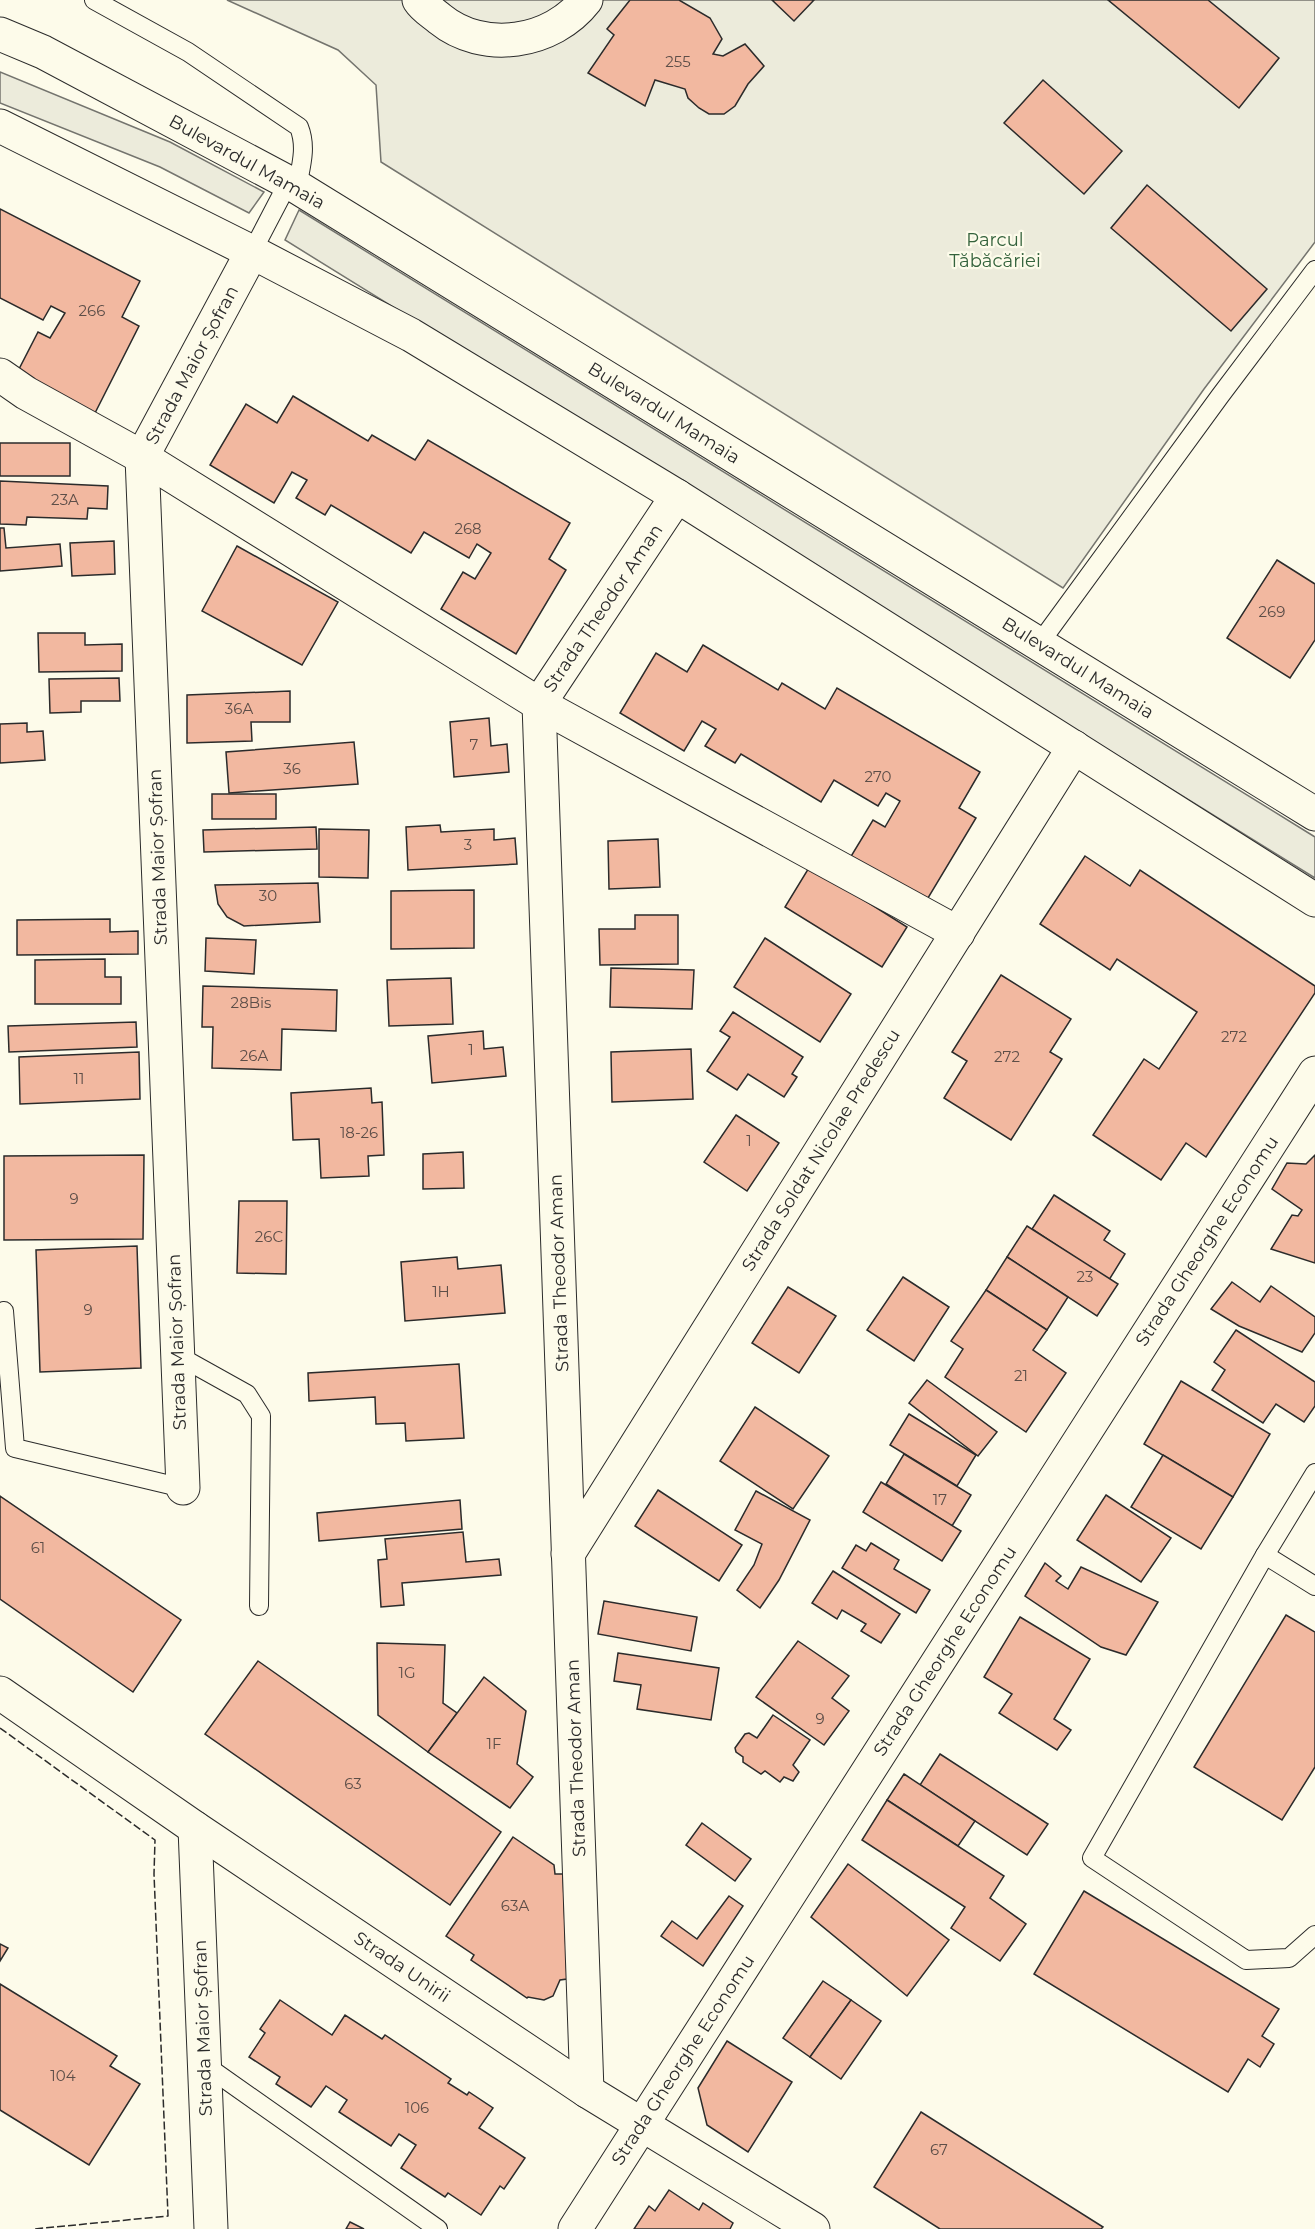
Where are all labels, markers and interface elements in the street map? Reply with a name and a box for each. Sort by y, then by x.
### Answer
house number: 255 [665,52,691,71]
street label: Bulevardul Mamaia [165,110,329,214]
park label: Parcul Tăbăcăriei [949,229,1041,272]
street label: Strada Maior Șofran [141,282,244,449]
house number: 266 [79,301,105,320]
street label: Bulevardul Mamaia [584,357,744,469]
house number: 23A [51,490,79,509]
house number: 268 [454,519,482,538]
street label: Strada Theodor Aman [539,520,667,696]
house number: 269 [1259,602,1285,621]
street label: Bulevardul Mamaia [998,612,1158,724]
house number: 36A [225,699,253,718]
house number: 7 [470,735,479,754]
house number: 36 [283,759,301,778]
house number: 270 [865,767,892,786]
street label: Strada Maior Șofran [144,768,173,946]
house number: 3 [464,835,472,854]
house number: 30 [259,886,277,905]
house number: 28Bis [231,993,271,1012]
street label: Strada Soldat Nicolae Predescu [737,1025,905,1275]
house number: 272 [1221,1027,1247,1046]
house number: 1 [468,1040,474,1059]
house number: 26A [240,1046,268,1065]
house number: 272 [994,1047,1020,1066]
house number: 11 [74,1069,84,1088]
house number: 18-26 [340,1123,378,1142]
house number: 1 [746,1131,752,1150]
street label: Strada Gheorghe Economu [1131,1132,1283,1350]
street label: Strada Theodor Aman [545,1174,573,1372]
house number: 9 [69,1189,79,1208]
house number: 26C [255,1227,283,1246]
street label: Strada Maior Șofran [163,1253,192,1431]
house number: 23 [1077,1267,1093,1286]
house number: 1H [432,1282,450,1301]
house number: 9 [83,1300,93,1319]
house number: 21 [1014,1366,1028,1385]
house number: 17 [933,1490,947,1509]
house number: 61 [31,1538,45,1557]
street label: Strada Gheorghe Economu [869,1542,1021,1760]
street label: Strada Theodor Aman [562,1659,590,1857]
house number: 1G [398,1663,416,1682]
house number: 9 [815,1709,825,1728]
house number: 1F [487,1734,501,1753]
house number: 63 [344,1774,362,1793]
house number: 63A [501,1896,529,1915]
street label: Strada Unirii [350,1927,454,2007]
street label: Strada Maior Șofran [189,1939,218,2117]
street label: Strada Gheorghe Economu [607,1951,759,2169]
house number: 104 [50,2066,76,2085]
house number: 106 [405,2098,429,2117]
house number: 67 [930,2140,948,2159]

